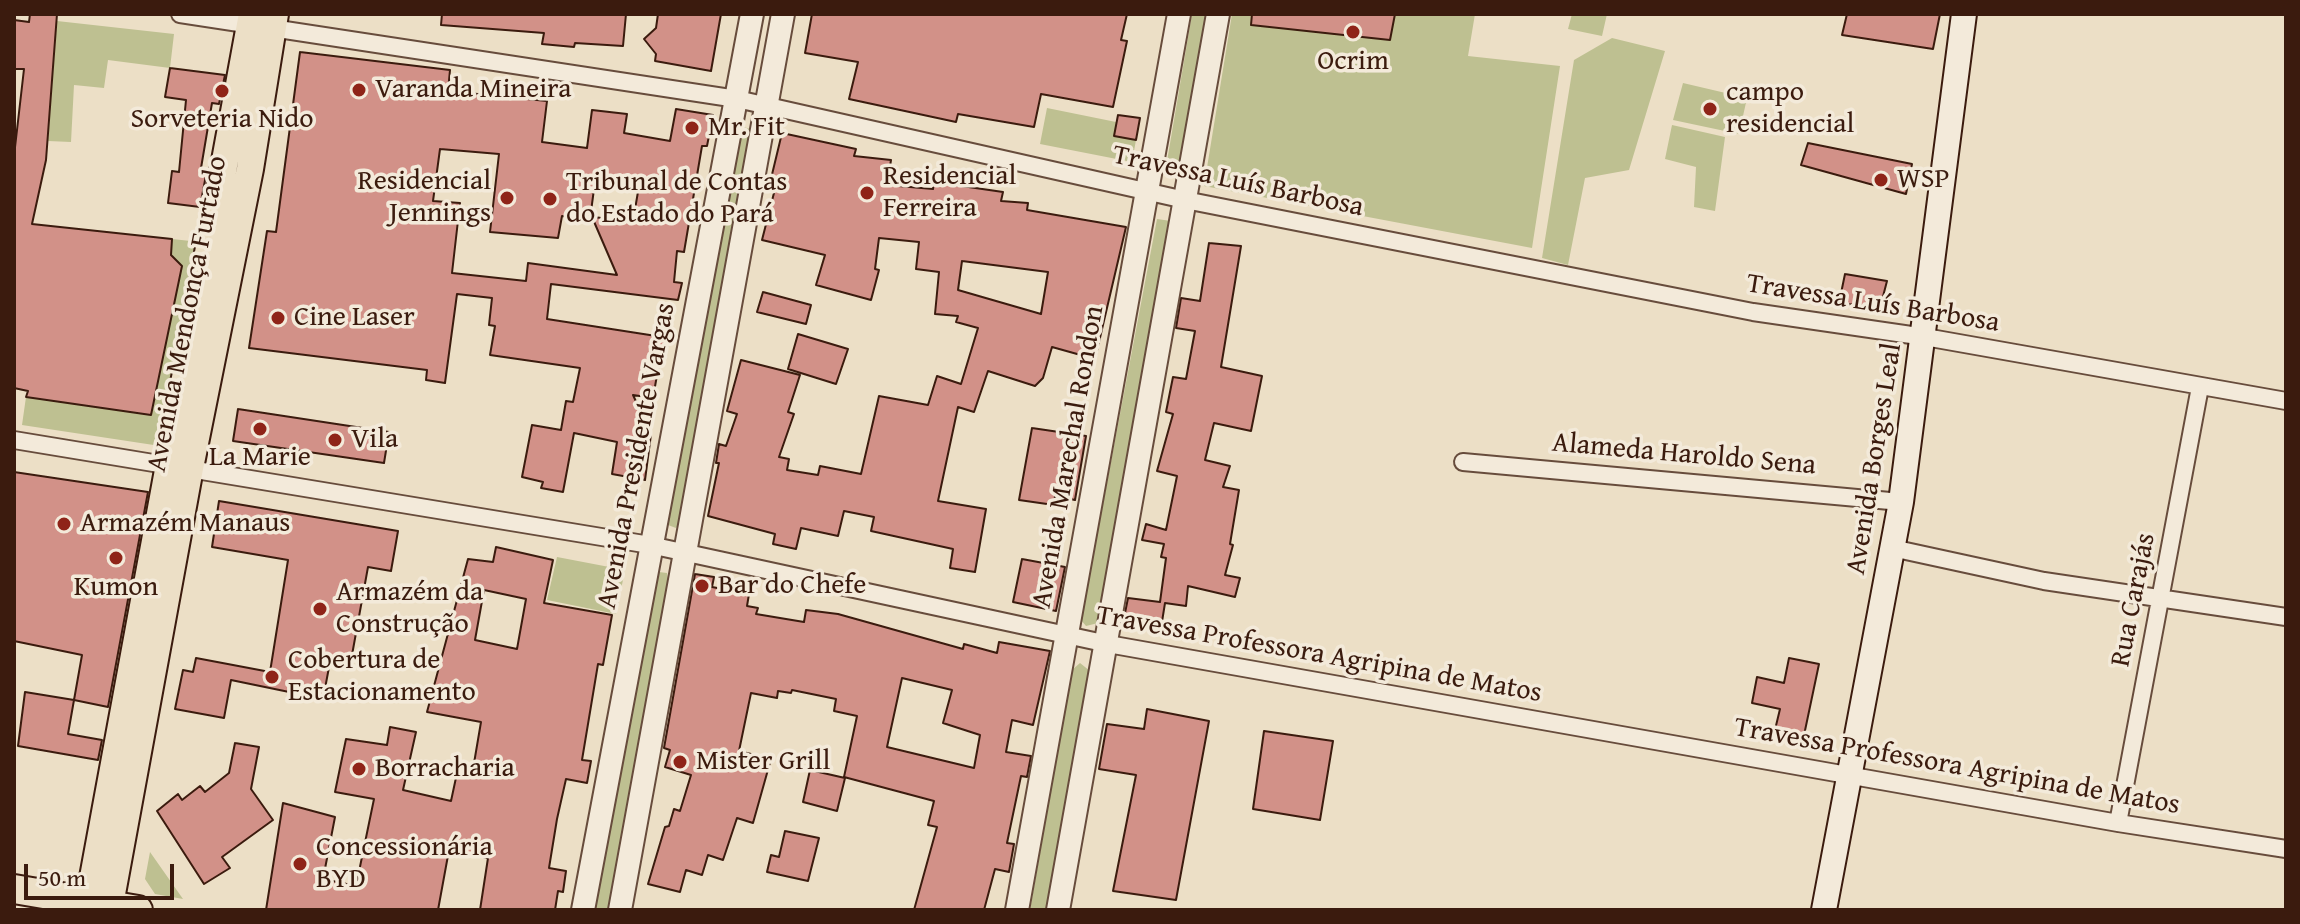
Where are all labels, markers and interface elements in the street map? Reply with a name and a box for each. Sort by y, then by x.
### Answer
marker: Ocrim [1344,23,1362,41]
place label: Ocrim [1317,45,1389,79]
place label: Varanda Mineira [375,73,572,107]
place label: campo residencial [1726,76,1854,142]
marker: Varanda Mineira [350,81,368,99]
marker: Sorveteria Nido [213,82,231,100]
marker: campo residencial [1701,100,1719,118]
place label: Sorveteria Nido [130,103,314,137]
place label: Mr. Fit [708,111,785,145]
marker: Mr. Fit [683,119,701,137]
street label: Travessa Luís Barbosa [1110,139,1366,225]
street label: Avenida Mendonça Furtado [141,153,235,475]
place label: Residencial Ferreira [883,160,1016,226]
place label: WSP [1897,163,1950,197]
place label: Residencial Jennings [358,165,491,231]
place label: Tribunal de Contas do Estado do Pará [566,166,787,232]
marker: WSP [1872,171,1890,189]
marker: Residencial Ferreira [858,184,876,202]
marker: Residencial Jennings [498,189,516,207]
marker: Tribunal de Contas do Estado do Pará [541,190,559,208]
street label: Travessa Luís Barbosa [1744,267,2002,341]
street label: Avenida Presidente Vargas [591,300,683,612]
place label: Cine Laser [294,301,415,335]
street label: Avenida Marechal Rondon [1026,303,1112,611]
marker: Cine Laser [269,309,287,327]
street label: Avenida Borges Leal [1840,341,1910,577]
marker: La Marie [251,420,269,438]
place label: Vila [351,423,398,457]
street label: Alameda Haroldo Sena [1551,427,1817,483]
marker: Vila [326,431,344,449]
place label: La Marie [209,441,311,475]
place label: Armazém Manaus [80,507,290,541]
marker: Armazém Manaus [55,515,73,533]
street label: Rua Carajás [2105,530,2163,670]
marker: Kumon [107,549,125,567]
place label: Bar do Chefe [718,569,866,603]
place label: Kumon [74,571,158,605]
place label: Armazém da Construção [336,576,483,642]
marker: Bar do Chefe [693,577,711,595]
street label: Travessa Professora Agripina de Matos [1094,599,1544,711]
marker: Armazém da Construção [311,600,329,618]
place label: Cobertura de Estacionamento [288,644,476,710]
marker: Cobertura de Estacionamento [263,668,281,686]
street label: Travessa Professora Agripina de Matos [1732,711,2182,823]
place label: Mister Grill [696,745,830,779]
place label: Borracharia [375,752,515,786]
marker: Mister Grill [671,753,689,771]
marker: Borracharia [350,760,368,778]
place label: Concessionária BYD [316,831,493,897]
scale bar [28,848,178,898]
marker: Concessionária BYD [291,855,309,873]
text: 50 m [38,860,86,895]

